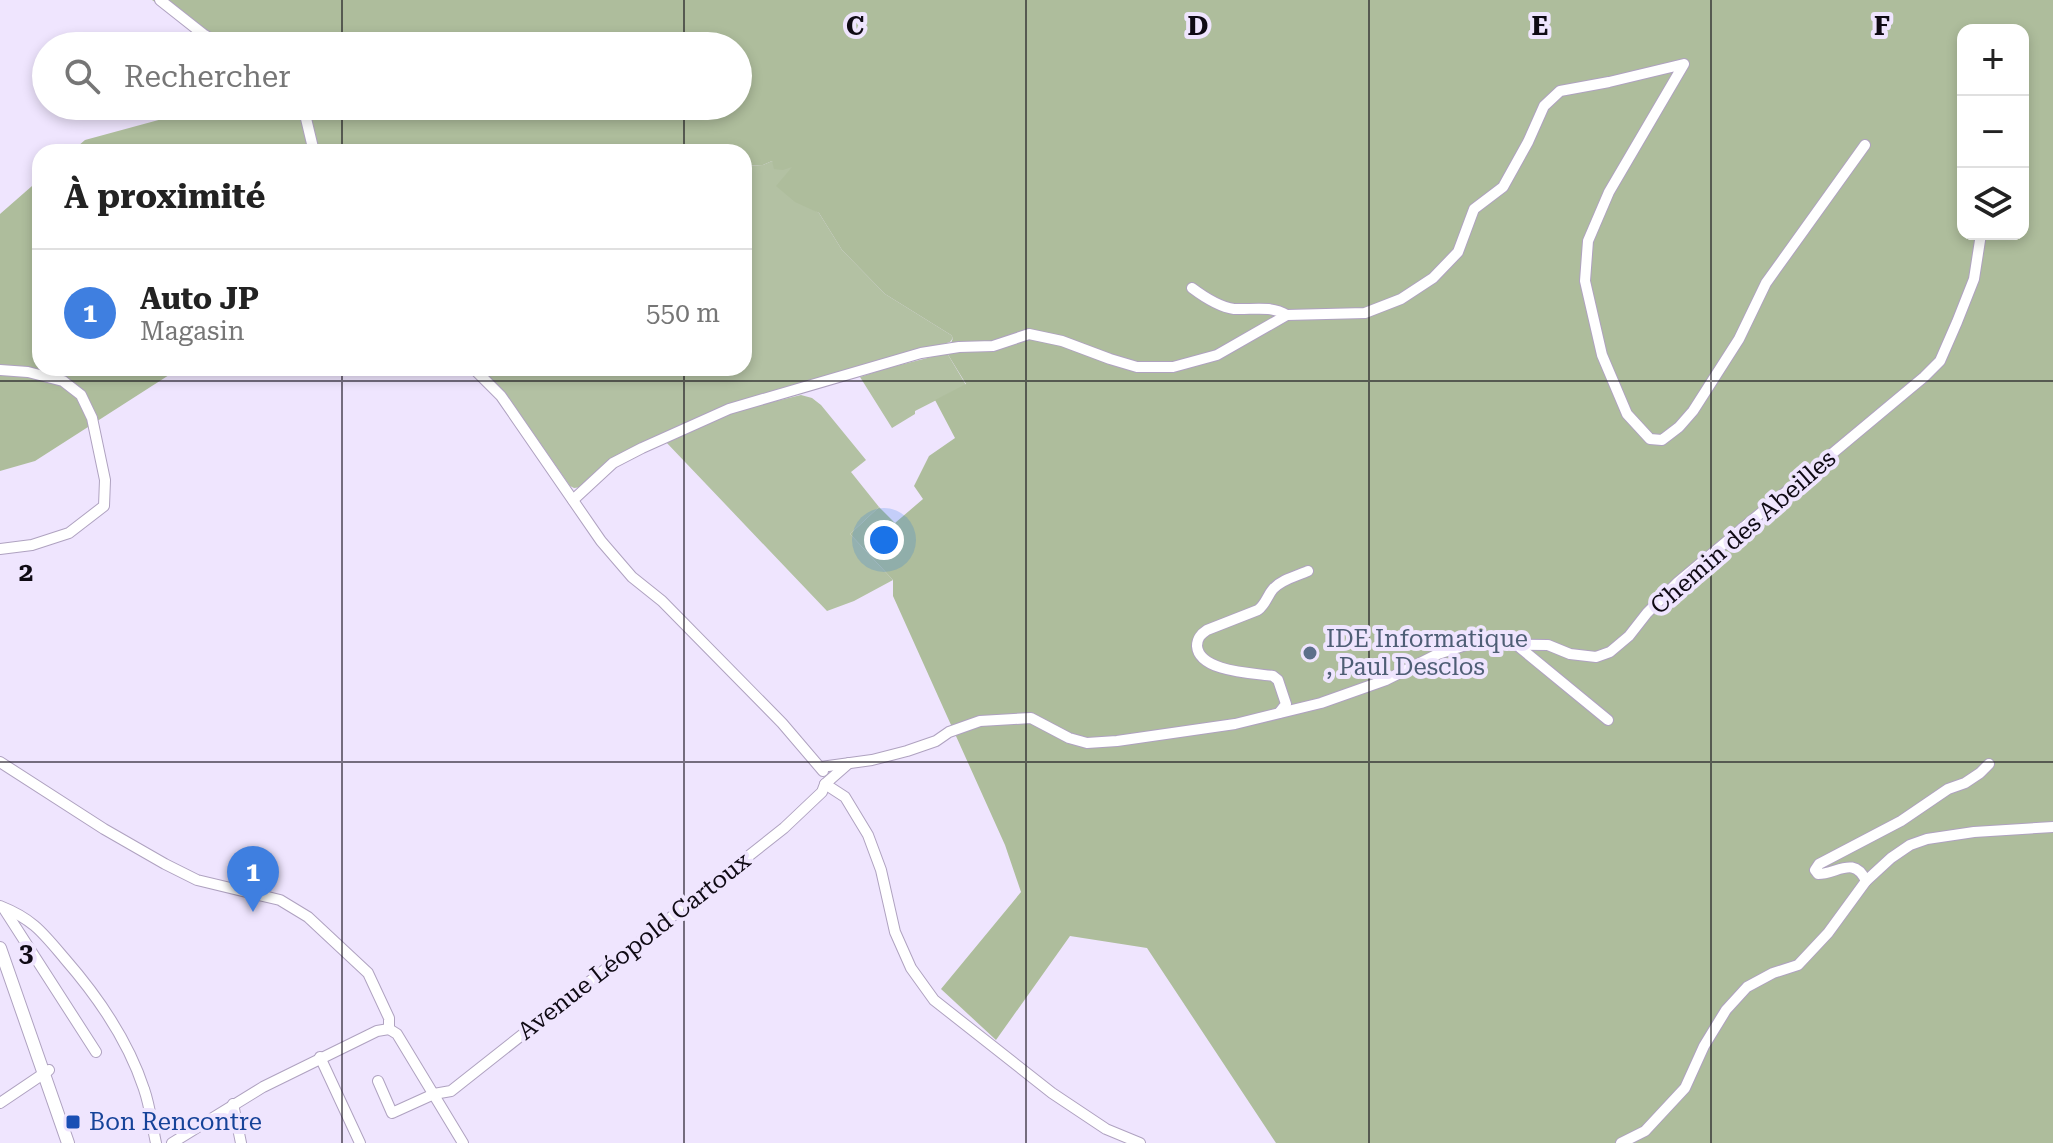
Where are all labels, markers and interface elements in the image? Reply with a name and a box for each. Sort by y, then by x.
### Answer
text: C [846,11,864,41]
text: D [1188,11,1208,41]
text: E [1532,11,1548,41]
text: F [1874,11,1890,41]
map controls [1957,24,2029,240]
button: + [1957,24,2029,96]
search box [32,32,752,120]
icon: search [60,54,104,98]
text: Rechercher [124,59,291,94]
button: − [1957,96,2029,168]
button: layers [1957,168,2029,240]
text: À proximité [64,176,265,216]
text: Auto JP [140,281,259,316]
text: 1 [83,298,97,328]
text: 550 m [646,298,720,328]
text: Magasin [140,316,245,346]
street label: Chemin des Abeilles [1645,444,1841,620]
your location [864,520,904,560]
text: 2 [19,557,33,587]
place label: IDE Informatique , Paul Desclos [1326,625,1528,681]
marker: IDE Informatique , Paul Desclos [1301,644,1319,662]
pin: 1 [227,846,279,912]
street label: Avenue Léopold Cartoux [512,846,756,1045]
text: 3 [19,938,33,968]
place label: Bon Rencontre [89,1108,262,1136]
marker: Bon Rencontre [64,1113,82,1131]

